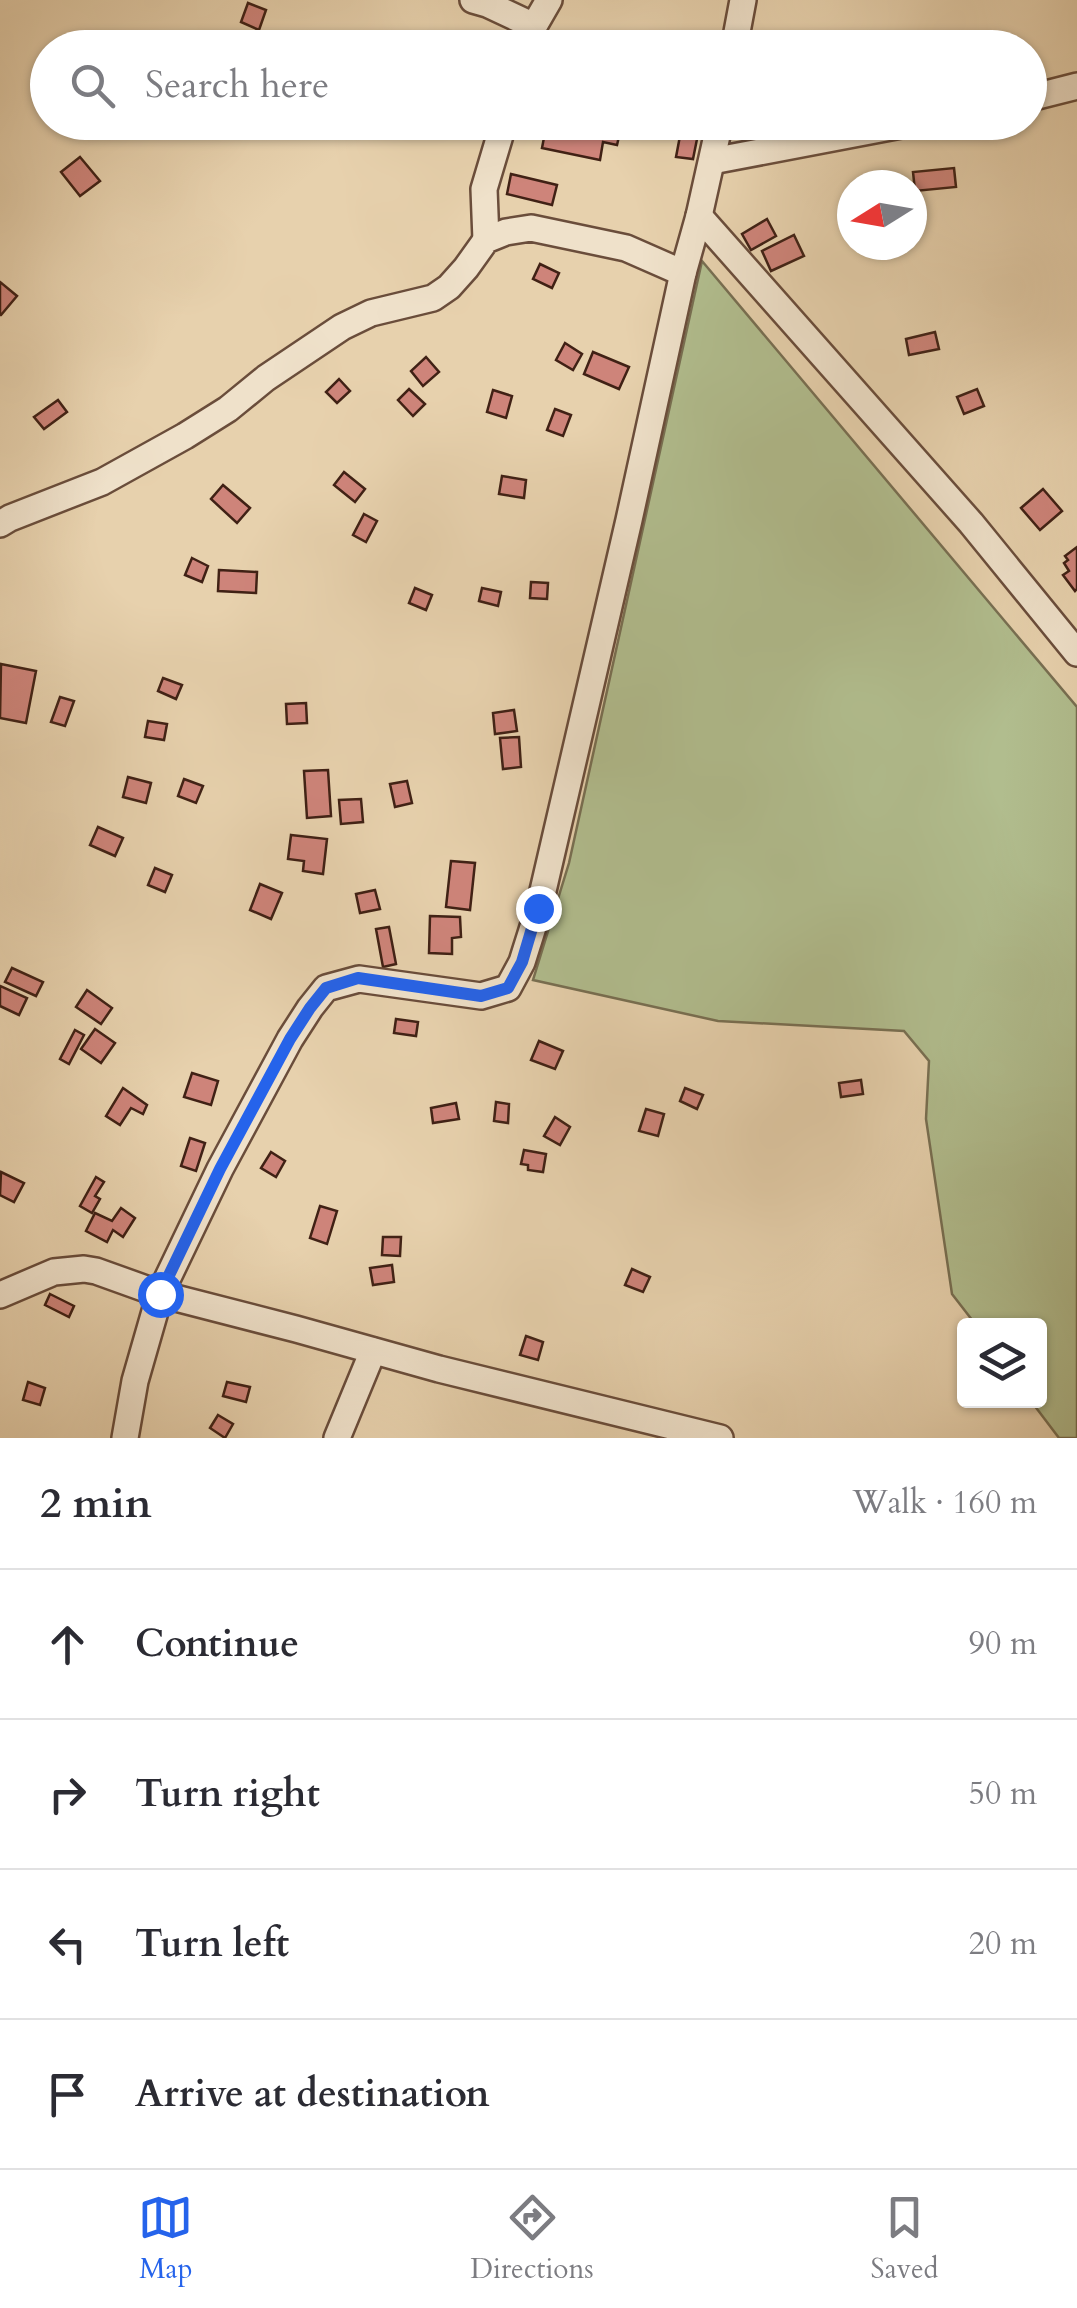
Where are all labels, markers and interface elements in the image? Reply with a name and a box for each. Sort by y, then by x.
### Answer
search box [30,30,1047,140]
icon: search [65,58,120,113]
text: Search here [145,59,329,111]
north arrow [837,170,927,260]
route end [516,886,562,932]
route start [138,1272,184,1318]
map controls [957,1318,1047,1408]
button: layers [957,1318,1047,1408]
text: 2 min [40,1475,152,1532]
text: Walk · 160 m [852,1481,1037,1525]
icon: ahead [40,1617,95,1672]
text: Continue [135,1618,299,1670]
text: 90 m [969,1622,1037,1666]
icon: right [40,1767,95,1822]
text: Turn right [135,1768,320,1820]
text: 50 m [969,1772,1037,1816]
icon: left [40,1917,95,1972]
text: Turn left [135,1918,289,1970]
text: 20 m [969,1922,1037,1966]
icon: arrive [40,2067,95,2122]
text: Arrive at destination [135,2068,490,2120]
tab: Map [138,2190,193,2288]
tab: Directions [470,2190,594,2288]
tab: Saved [871,2190,939,2288]

